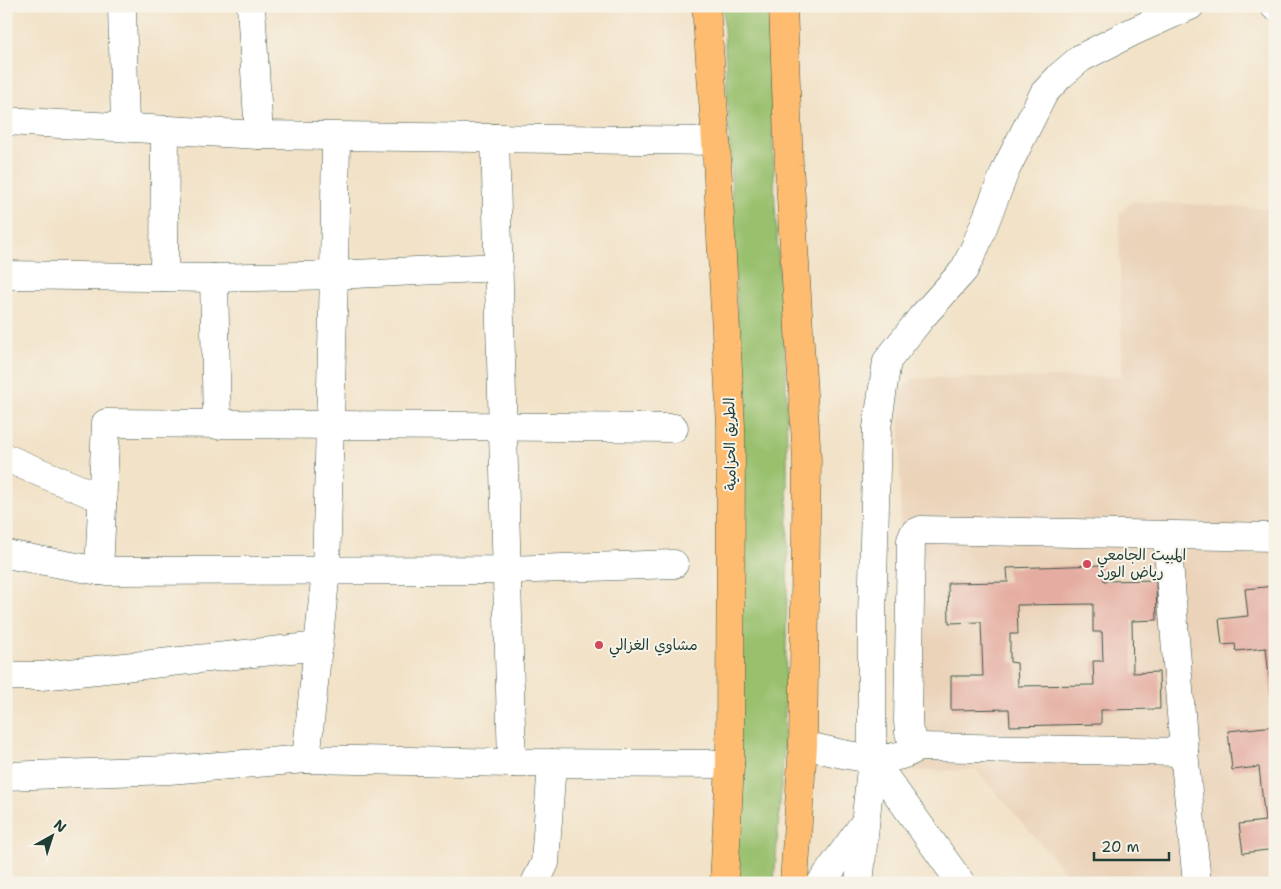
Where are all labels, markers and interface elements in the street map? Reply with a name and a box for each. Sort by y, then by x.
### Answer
street label: الطريق الحزامية [719,397,741,491]
place label: المبيت الجامعي رياض الورد [1097,545,1186,582]
marker: المبيت الجامعي رياض الورد [1081,558,1093,570]
place label: مشاوي الغزالي [609,635,698,658]
marker: مشاوي الغزالي [593,639,605,651]
north arrow [28,812,78,862]
text: N [50,815,70,836]
scale bar [1094,829,1168,861]
text: 20 m [1101,837,1140,857]

